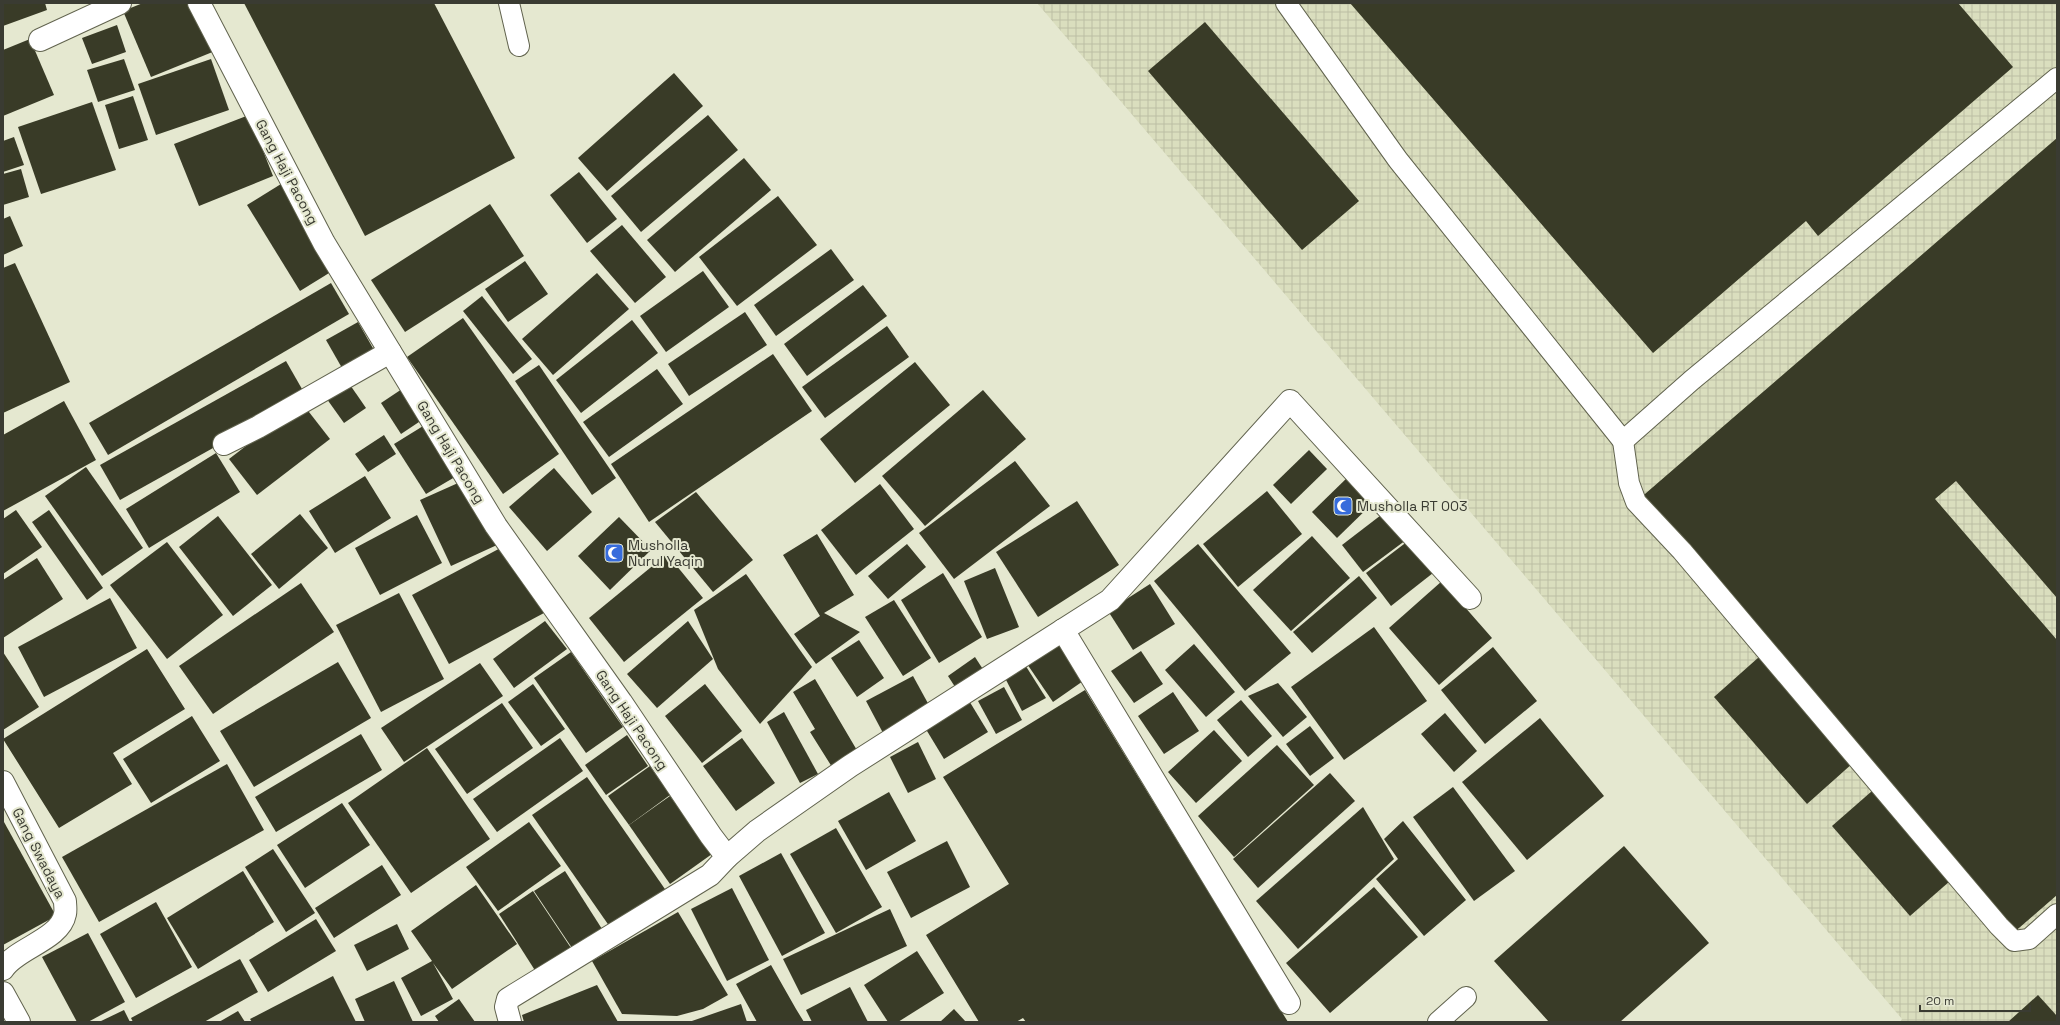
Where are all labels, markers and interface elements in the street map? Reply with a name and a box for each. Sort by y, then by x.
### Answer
street label: Gang Haji Pacong [252,116,322,228]
street label: Gang Haji Pacong [413,397,489,507]
mosque icon: Musholla RT 003 [1332,495,1354,517]
place label: Musholla RT 003 [1357,497,1467,515]
place label: Musholla Nurul Yaqin [628,536,703,570]
mosque icon: Musholla Nurul Yaqin [603,542,625,564]
street label: Gang Haji Pacong [592,667,672,773]
street label: Gang Swadaya [8,805,70,901]
scale bar [1920,987,2030,1013]
text: 20 m [1926,993,1954,1009]

